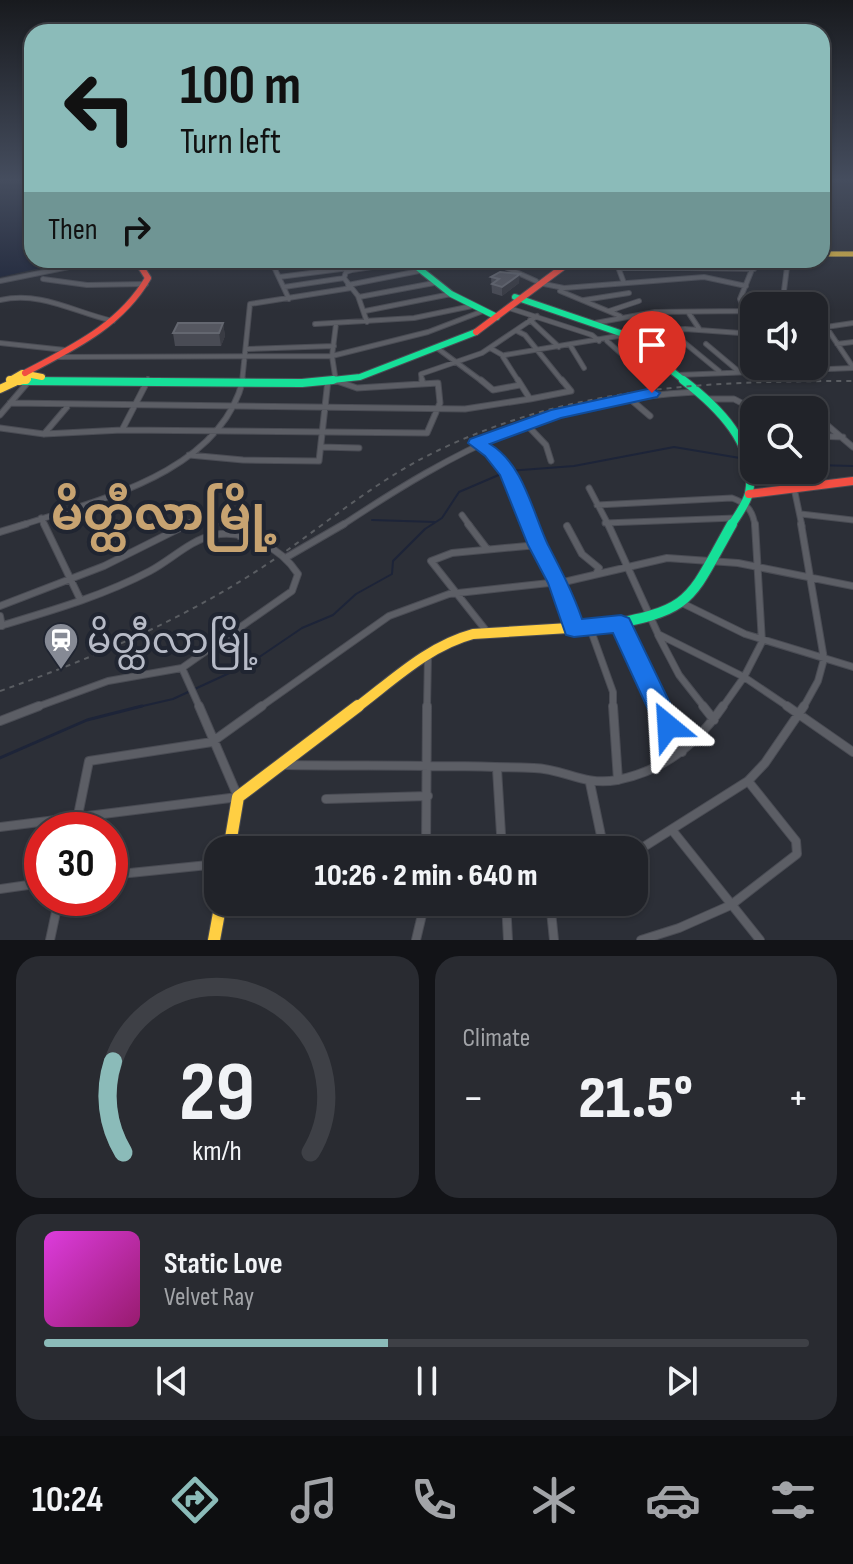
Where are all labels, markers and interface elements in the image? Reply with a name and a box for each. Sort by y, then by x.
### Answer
text: 100 m [180,53,301,120]
icon: left [48,56,152,160]
text: Turn left [180,121,281,164]
icon: right [114,208,158,252]
text: Then [48,212,98,248]
map controls [740,292,828,484]
button: sound [740,292,828,380]
pin [618,311,686,393]
icon: arrive [630,323,674,367]
button: search [740,396,828,484]
district label: မိတ္ထီလာမြို့ [51,483,277,552]
place label: မိတ္ထီလာမြို့ [87,616,258,670]
station icon: မိတ္ထီလာမြို့ [42,621,80,671]
position arrow [626,684,710,768]
speed limit sign: 30 [24,812,128,916]
text: 10:26 · 2 min · 640 m [315,858,537,894]
text: Climate [463,1023,530,1054]
text: 29 [179,1044,255,1144]
text: 21.5° [579,1063,693,1135]
text: − [463,1072,484,1125]
text: + [787,1072,809,1125]
text: km/h [193,1134,242,1169]
text: Static Love [164,1246,283,1282]
text: Velvet Ray [164,1282,254,1313]
icon: previous [150,1359,194,1403]
icon: pause [405,1359,449,1403]
icon: next [660,1359,704,1403]
icon: directions [167,1472,223,1528]
icon: music [286,1472,342,1528]
icon: phone [406,1472,462,1528]
icon: climate [526,1472,582,1528]
icon: car [645,1472,701,1528]
icon: filters [765,1472,821,1528]
text: 10:24 [32,1479,103,1522]

